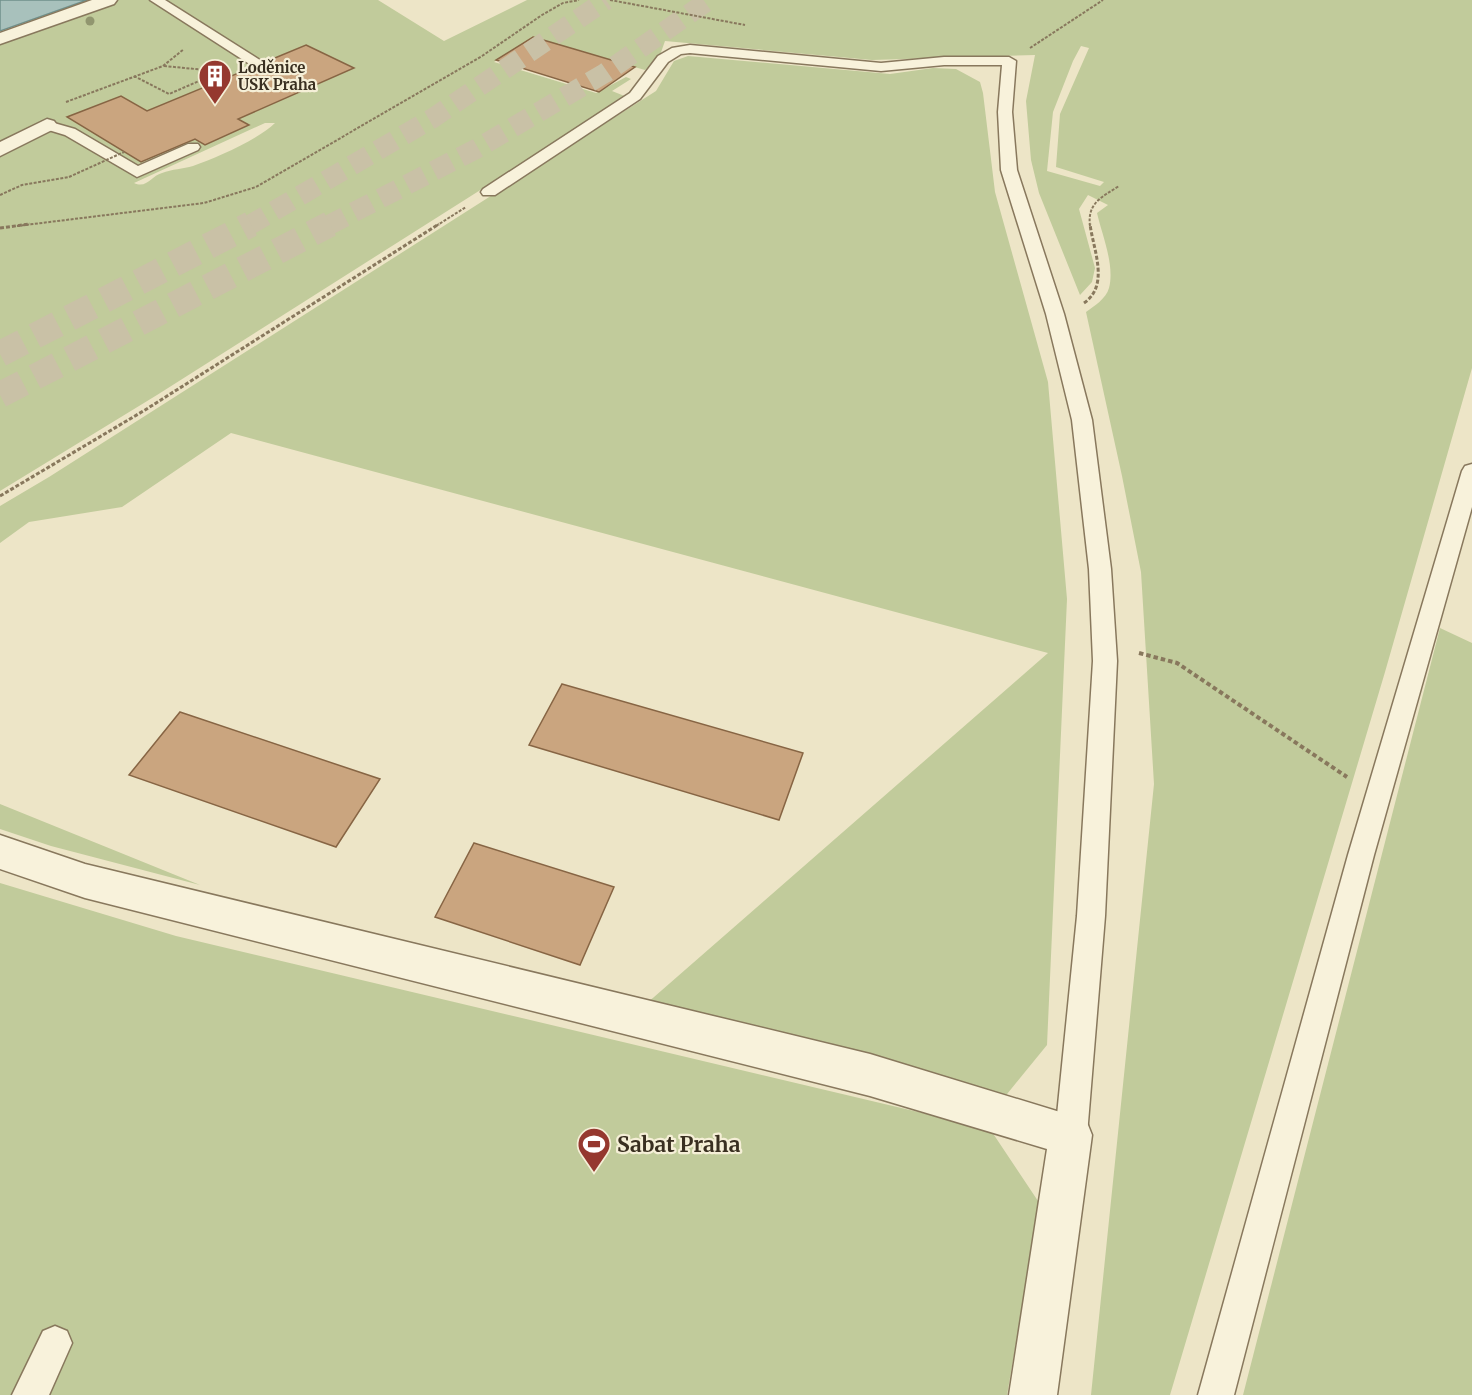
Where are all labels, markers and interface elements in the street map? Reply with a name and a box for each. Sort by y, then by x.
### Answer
building icon: Loděnice USK Praha [197,58,233,105]
place label: Loděnice USK Praha [238,58,317,94]
sports icon: Sabat Praha [576,1126,612,1173]
place label: Sabat Praha [617,1131,741,1158]

